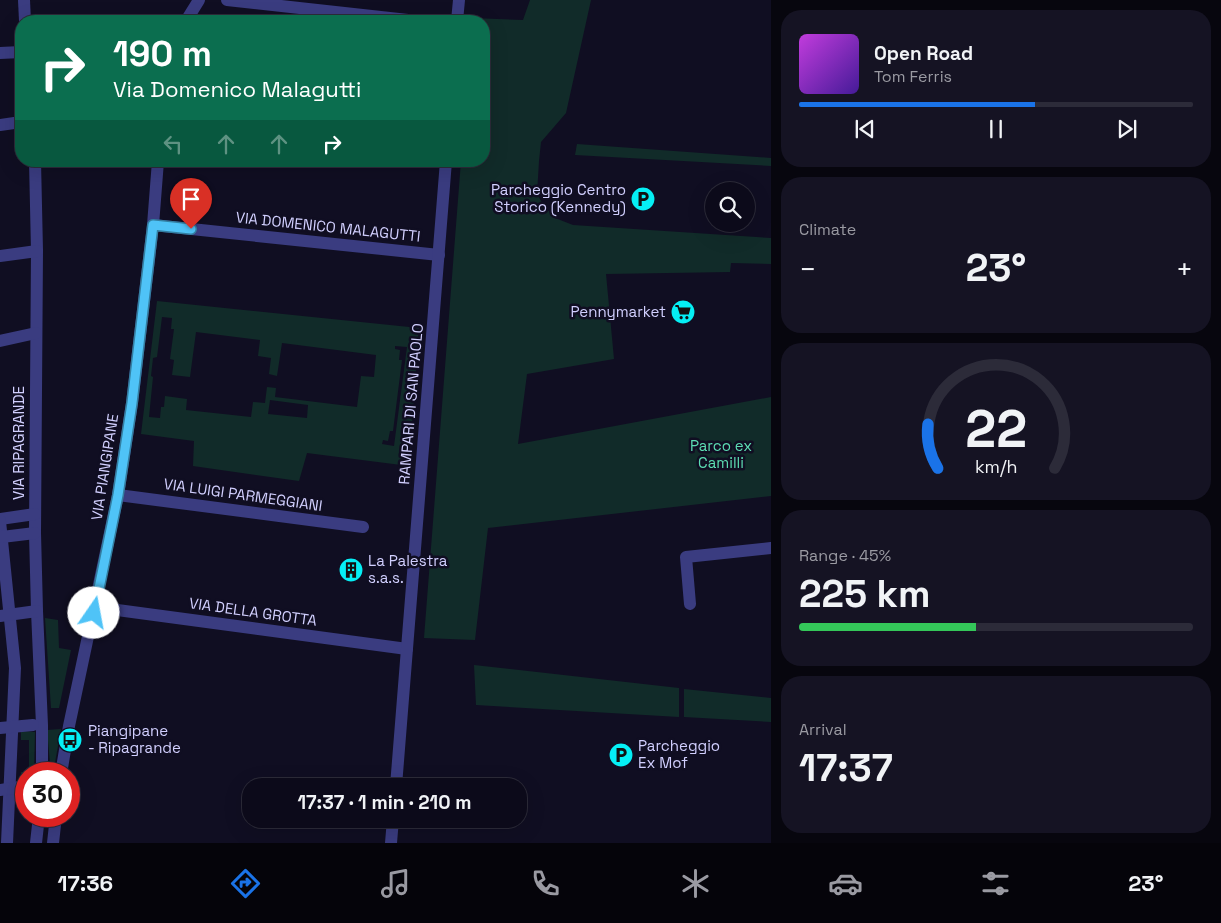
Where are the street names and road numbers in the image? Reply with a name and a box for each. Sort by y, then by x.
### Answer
street label: VIA DOMENICO MALAGUTTI [235,207,421,246]
street label: RAMPARI DI SAN PAOLO [394,323,427,485]
street label: VIA RIPAGRANDE [9,386,28,500]
street label: VIA PIANGIPANE [87,412,122,522]
street label: VIA LUIGI PARMEGGIANI [162,474,324,515]
street label: VIA DELLA GROTTA [188,593,319,630]

